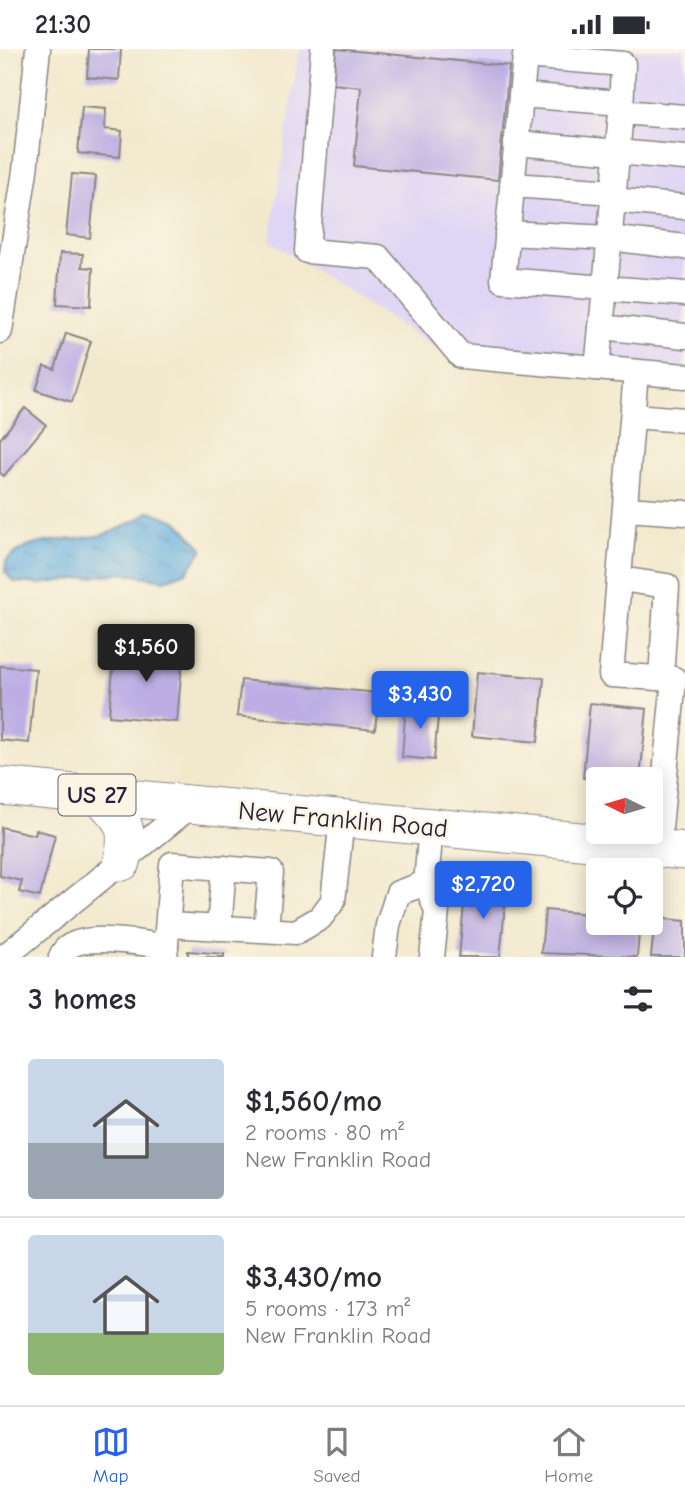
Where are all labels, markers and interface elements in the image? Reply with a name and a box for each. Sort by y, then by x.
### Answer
text: 21:30 [35,10,91,40]
pin: $1,560 [89,625,203,684]
text: $1,560 [114,633,178,660]
pin: $3,430 [363,671,477,731]
text: $3,430 [388,680,452,707]
north arrow [586,767,663,843]
map controls [586,767,663,935]
road number: US 27 [58,775,136,815]
street label: New Franklin Road [237,796,449,844]
button: locate [586,858,663,935]
pin: $2,720 [426,861,540,921]
text: $2,720 [451,870,515,897]
icon: filters [619,980,657,1018]
text: 3 homes [28,982,136,1017]
text: $1,560/mo [245,1084,382,1119]
icon: home [84,1087,168,1171]
text: 2 rooms · 80 m² [245,1119,404,1146]
text: New Franklin Road [245,1146,431,1173]
text: $3,430/mo [245,1260,382,1295]
icon: home [84,1263,168,1347]
text: 5 rooms · 173 m² [245,1295,410,1322]
text: New Franklin Road [245,1322,431,1349]
tab: Map [92,1423,130,1487]
tab: Saved [313,1423,361,1487]
tab: Home [544,1423,593,1487]

